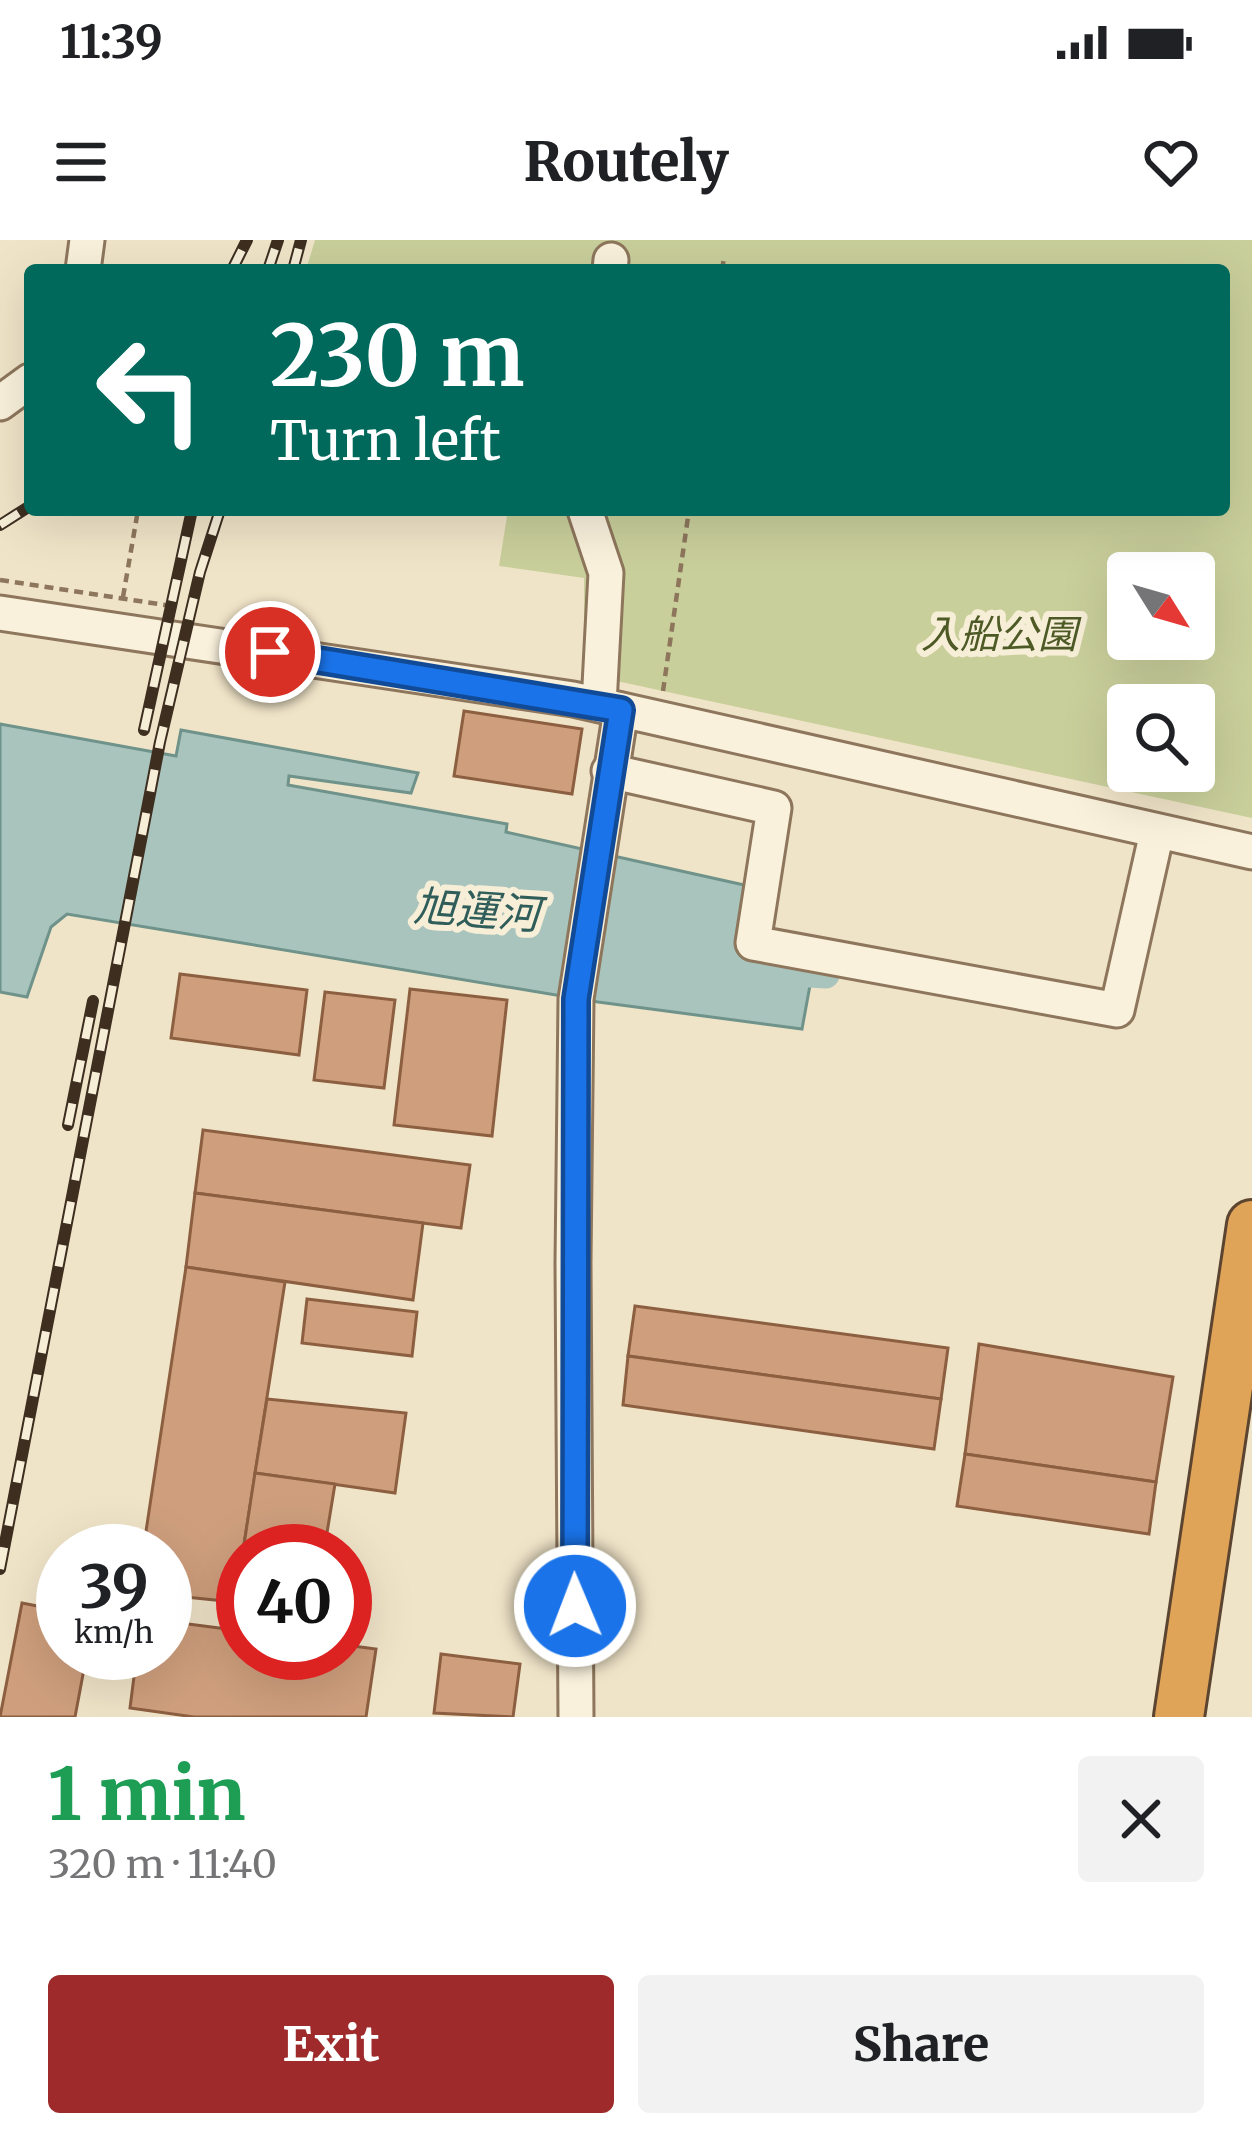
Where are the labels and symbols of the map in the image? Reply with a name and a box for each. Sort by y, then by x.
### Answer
north arrow [1107,552,1215,660]
pin [219,601,321,703]
park label: 入船公園 [921,610,1082,659]
water label: 旭運河 [412,880,549,941]
speed limit sign: 40 [216,1524,372,1680]
position arrow [512,1543,638,1669]

